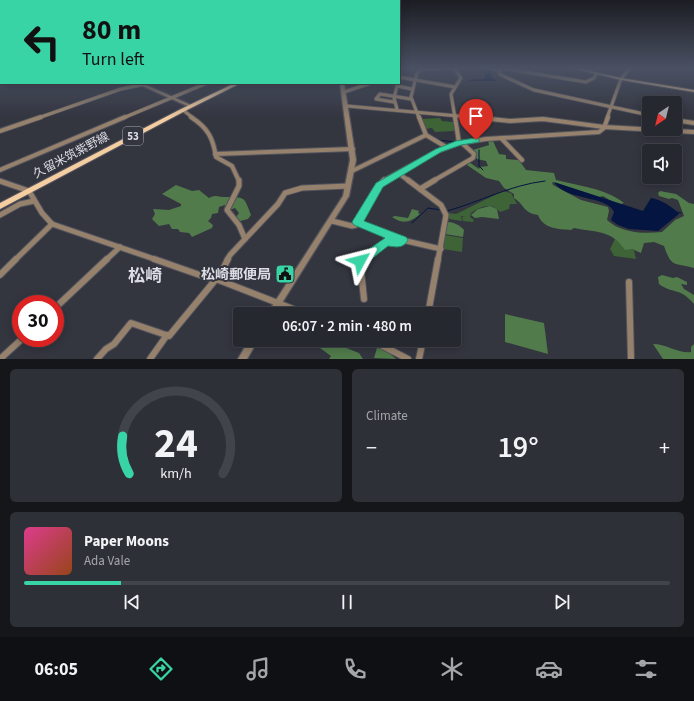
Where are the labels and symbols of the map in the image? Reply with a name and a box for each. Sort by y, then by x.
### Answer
north arrow [642,96,682,136]
pin [459,99,493,140]
road number: 53 [123,127,143,145]
street label: 久留米筑紫野線 [30,128,112,183]
position arrow [339,240,381,282]
public building icon: 松崎郵便局 [274,263,296,285]
district label: 松崎 [128,264,162,288]
place label: 松崎郵便局 [201,265,271,285]
speed limit sign: 30 [12,295,64,347]

